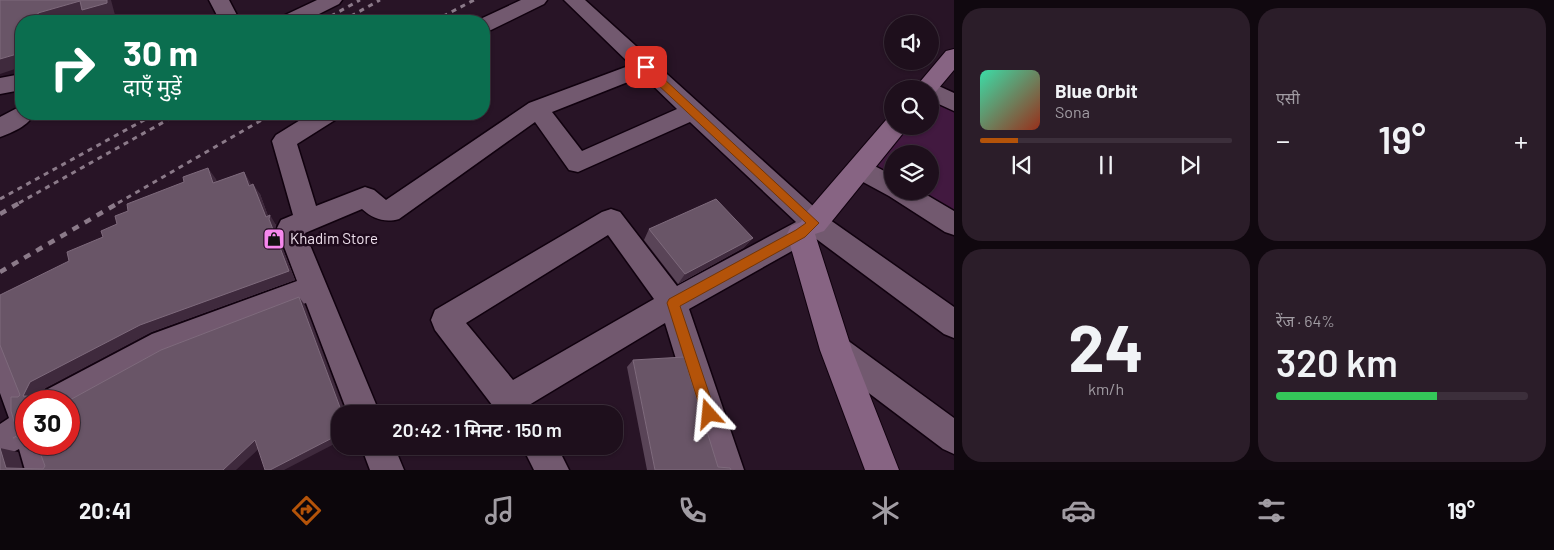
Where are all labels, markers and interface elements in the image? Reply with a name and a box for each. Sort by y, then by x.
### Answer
map controls [884,15,939,200]
button: sound [884,15,939,70]
text: 30 m [123,31,198,73]
icon: right [40,35,105,100]
pin [625,46,667,88]
icon: arrive [632,53,660,81]
text: दाएँ मुड़ें [123,73,182,99]
text: Blue Orbit [1055,79,1138,102]
button: search [884,80,939,135]
text: एसी [1276,88,1300,107]
text: Sona [1055,102,1090,121]
text: 19° [1378,116,1426,162]
text: − [1276,123,1290,157]
text: + [1514,123,1528,157]
button: layers [884,145,939,200]
icon: previous [1008,151,1036,179]
icon: pause [1092,151,1120,179]
icon: next [1176,151,1204,179]
shop icon: Khadim Store [262,227,286,251]
place label: Khadim Store [290,229,378,247]
text: 24 [1068,307,1144,385]
text: रेंज · 64% [1276,311,1335,330]
text: 320 km [1276,339,1398,385]
text: km/h [1088,379,1124,398]
position arrow [682,387,734,439]
speed limit sign: 30 [15,390,80,455]
text: 20:42 · 1 मिनट · 150 m [392,418,562,441]
icon: directions [289,493,324,528]
icon: music [482,493,517,528]
icon: phone [675,493,710,528]
icon: climate [868,493,903,528]
icon: car [1061,493,1096,528]
icon: filters [1254,493,1289,528]
text: 20:41 [79,497,131,523]
text: 19° [1447,497,1475,523]

